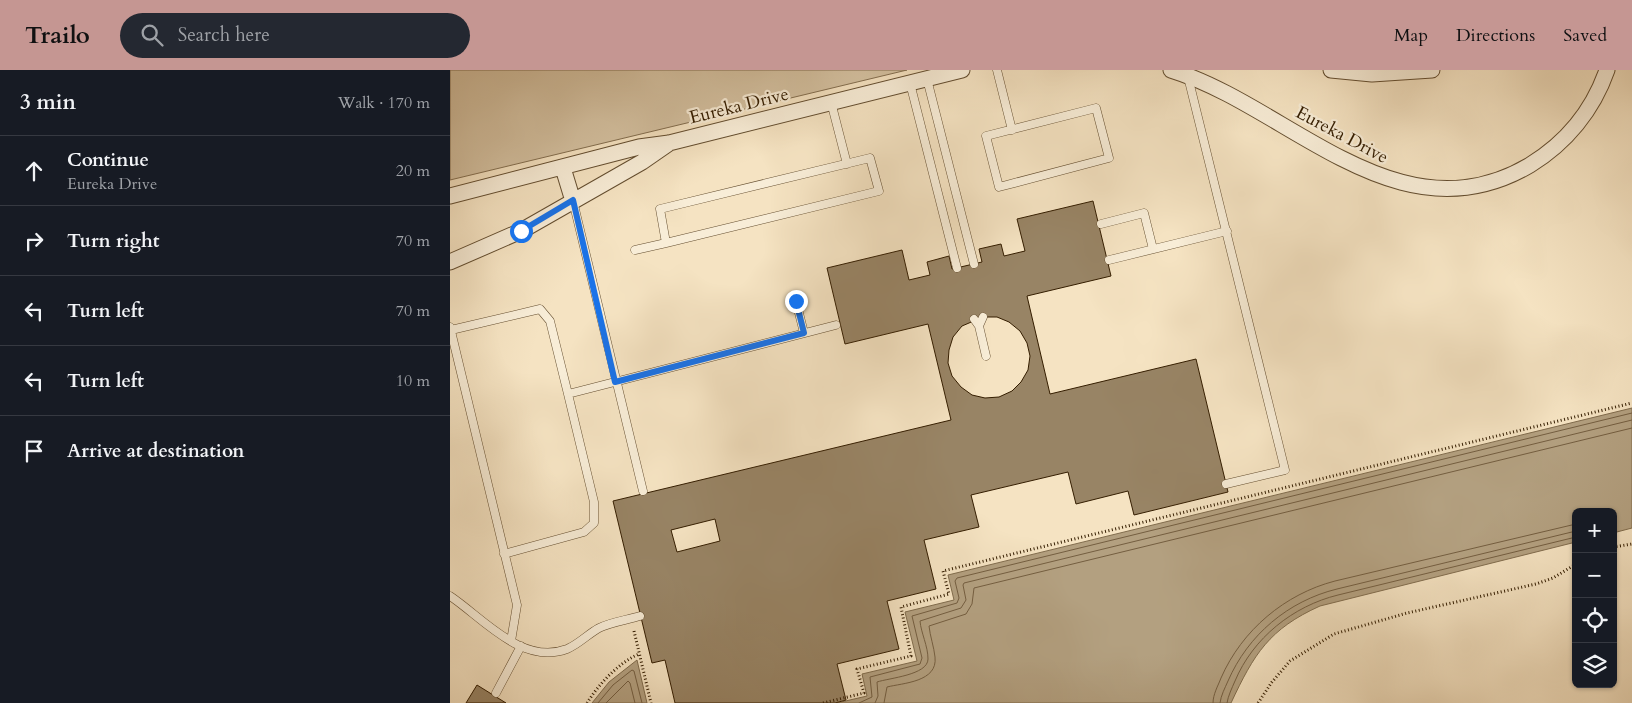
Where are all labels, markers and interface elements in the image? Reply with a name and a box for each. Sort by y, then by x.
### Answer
search box [120,13,470,58]
text: Trailo [25,19,90,52]
icon: search [138,21,166,49]
text: Search here [178,22,270,48]
text: Map [1394,23,1428,48]
text: Directions [1456,23,1535,48]
text: Saved [1563,23,1607,48]
street label: Eureka Drive [687,82,791,130]
text: 3 min [20,88,76,117]
text: Walk · 170 m [338,92,430,114]
street label: Eureka Drive [1291,100,1393,170]
text: Continue [67,147,149,173]
icon: ahead [20,157,48,185]
text: 20 m [396,160,430,182]
text: Eureka Drive [67,173,157,195]
route start [510,220,533,243]
icon: right [20,227,48,255]
text: Turn right [67,228,159,254]
text: 70 m [396,230,430,252]
route end [785,290,808,313]
icon: left [20,297,48,325]
text: Turn left [67,298,144,324]
text: 70 m [396,300,430,322]
icon: left [20,367,48,395]
text: Turn left [67,368,144,394]
text: 10 m [396,370,430,392]
icon: arrive [20,437,48,465]
text: Arrive at destination [67,438,244,464]
map controls [1572,508,1617,688]
button: + [1572,508,1617,553]
button: − [1572,553,1617,598]
button: locate [1572,598,1617,643]
button: layers [1572,643,1617,688]

